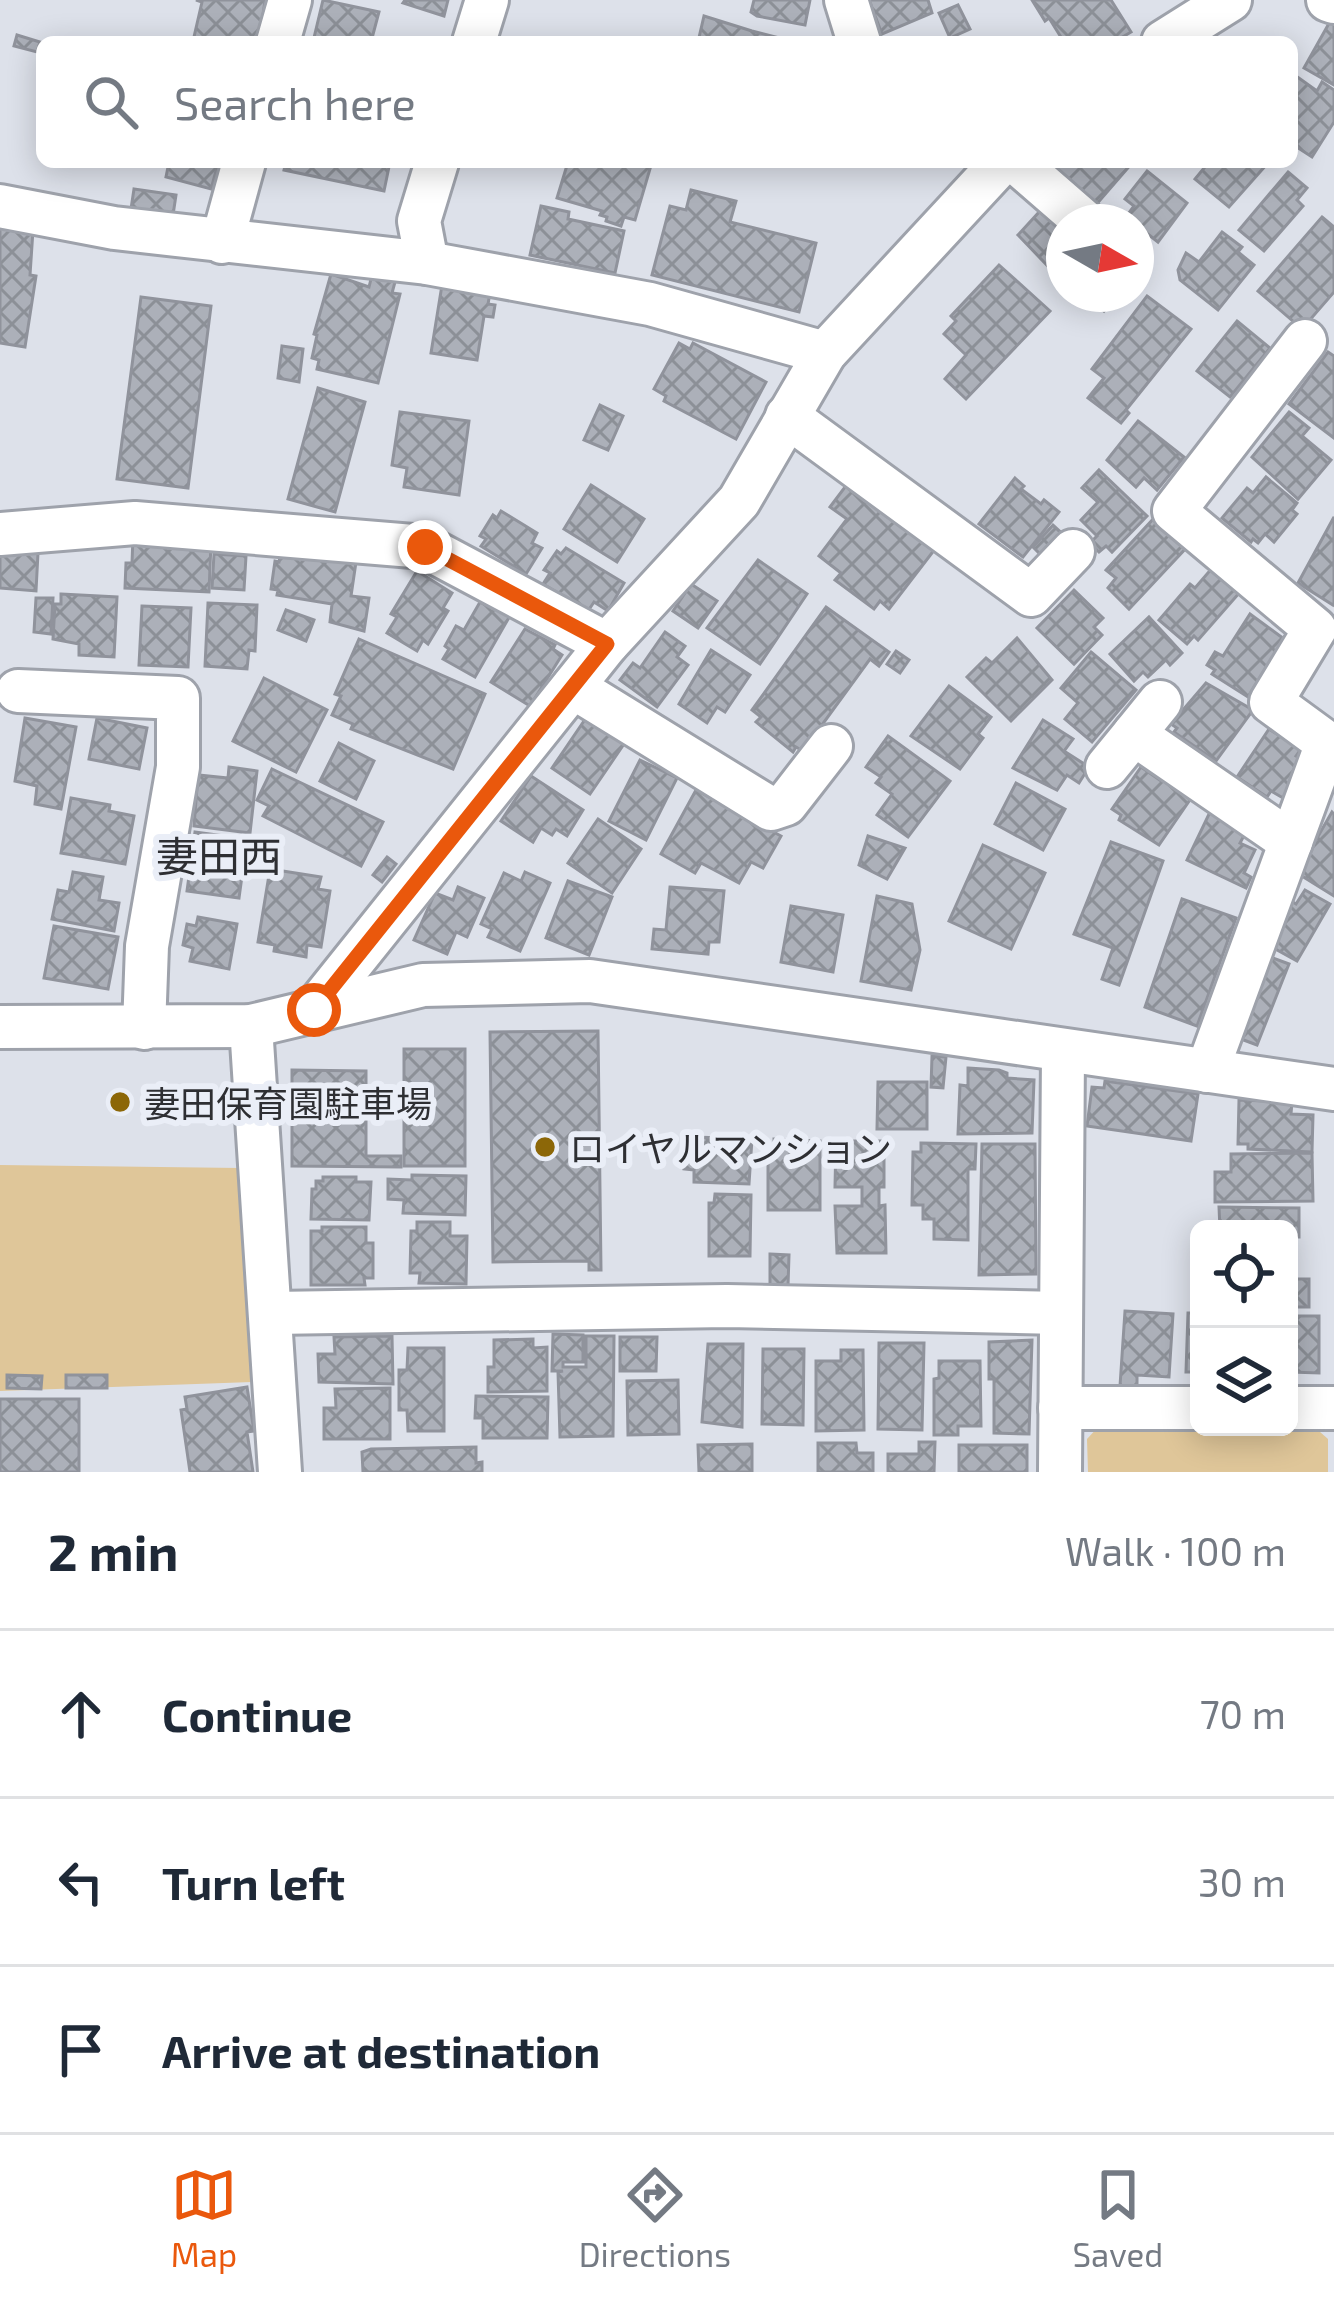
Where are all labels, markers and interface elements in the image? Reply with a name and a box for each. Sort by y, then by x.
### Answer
search box [36,36,1298,168]
icon: search [78,69,144,135]
text: Search here [174,75,416,129]
north arrow [1046,204,1154,312]
route end [398,520,452,574]
district label: 妻田西 [156,830,282,880]
route start [287,983,341,1037]
place label: 妻田保育園駐車場 [144,1081,432,1124]
marker: 妻田保育園駐車場 [107,1089,133,1115]
place label: ロイヤルマンション [569,1126,892,1169]
marker: ロイヤルマンション [532,1134,558,1160]
map controls [1190,1220,1298,1436]
button: locate [1190,1220,1298,1328]
button: layers [1190,1328,1298,1436]
text: 2 min [48,1520,178,1581]
text: Walk · 100 m [1065,1527,1286,1574]
icon: ahead [48,1681,114,1747]
text: Continue [162,1687,352,1741]
text: 70 m [1200,1690,1286,1737]
icon: left [48,1849,114,1915]
text: Turn left [162,1855,345,1909]
text: 30 m [1198,1858,1286,1905]
icon: arrive [48,2017,114,2083]
text: Arrive at destination [162,2023,600,2077]
tab: Map [171,2162,237,2274]
tab: Directions [579,2162,731,2274]
tab: Saved [1073,2162,1163,2274]

